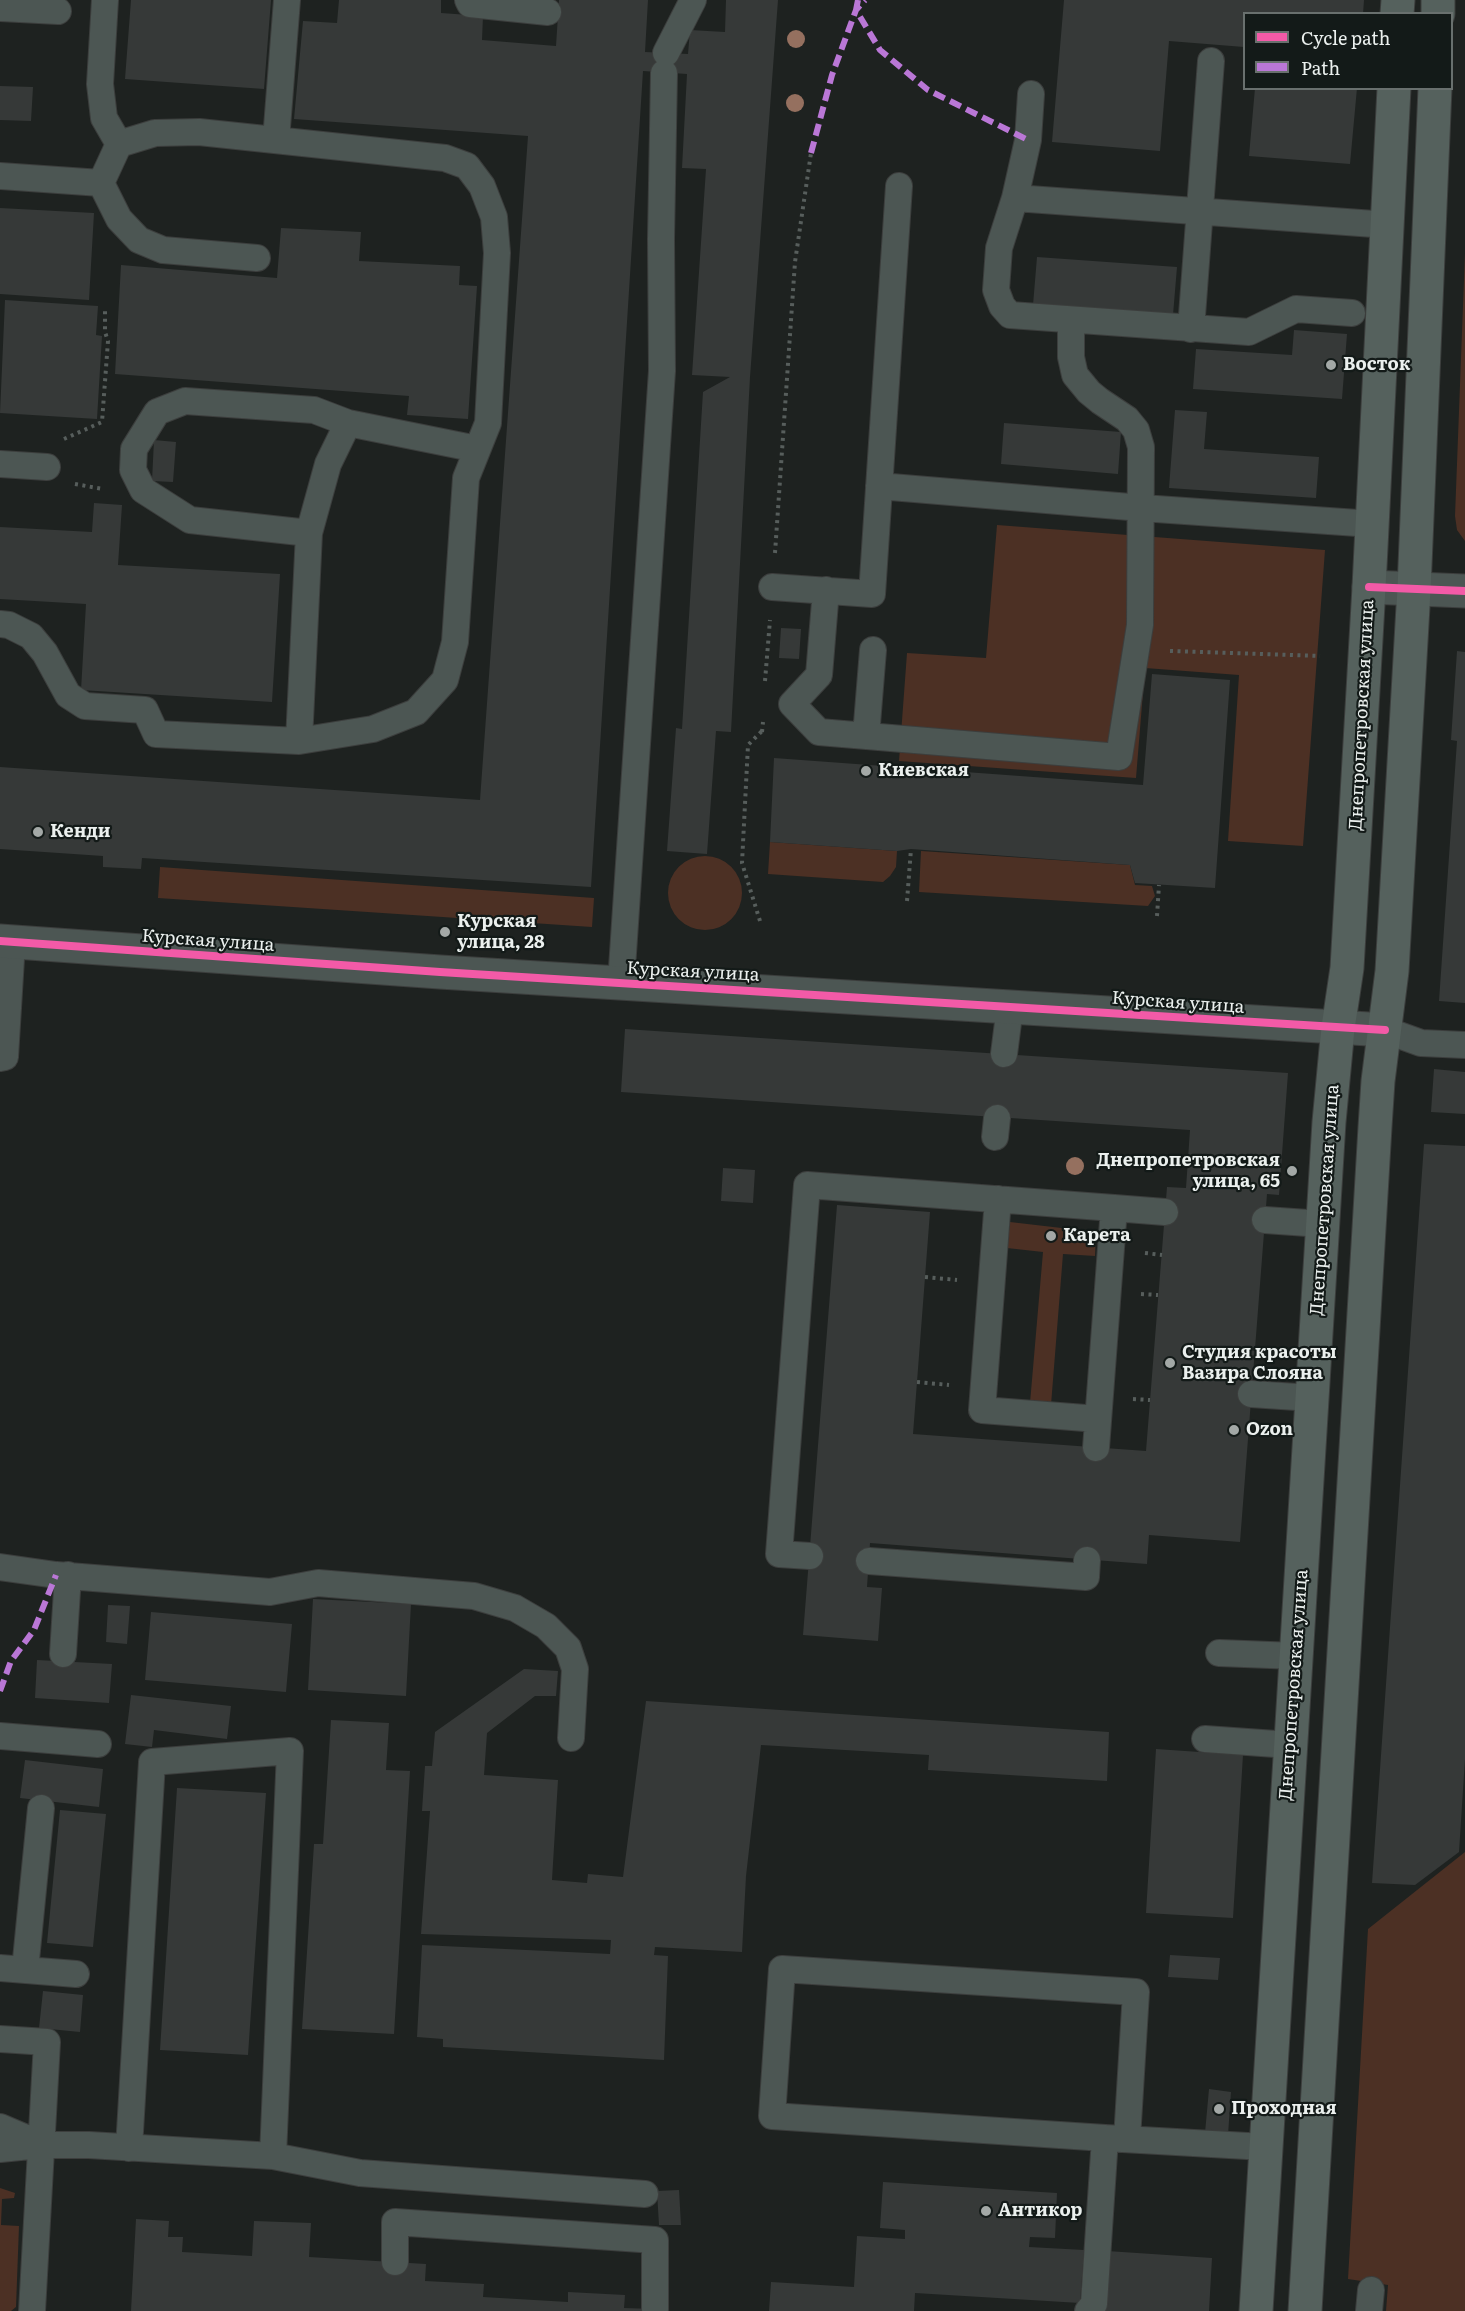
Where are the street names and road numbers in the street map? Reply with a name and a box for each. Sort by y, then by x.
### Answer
street label: Днепропетровская улица [1345,599,1379,831]
street label: Курская улица [141,926,275,956]
street label: Курская улица [626,958,760,986]
street label: Курская улица [1111,988,1245,1018]
street label: Днепропетровская улица [1306,1084,1344,1316]
street label: Днепропетровская улица [1275,1569,1313,1801]

